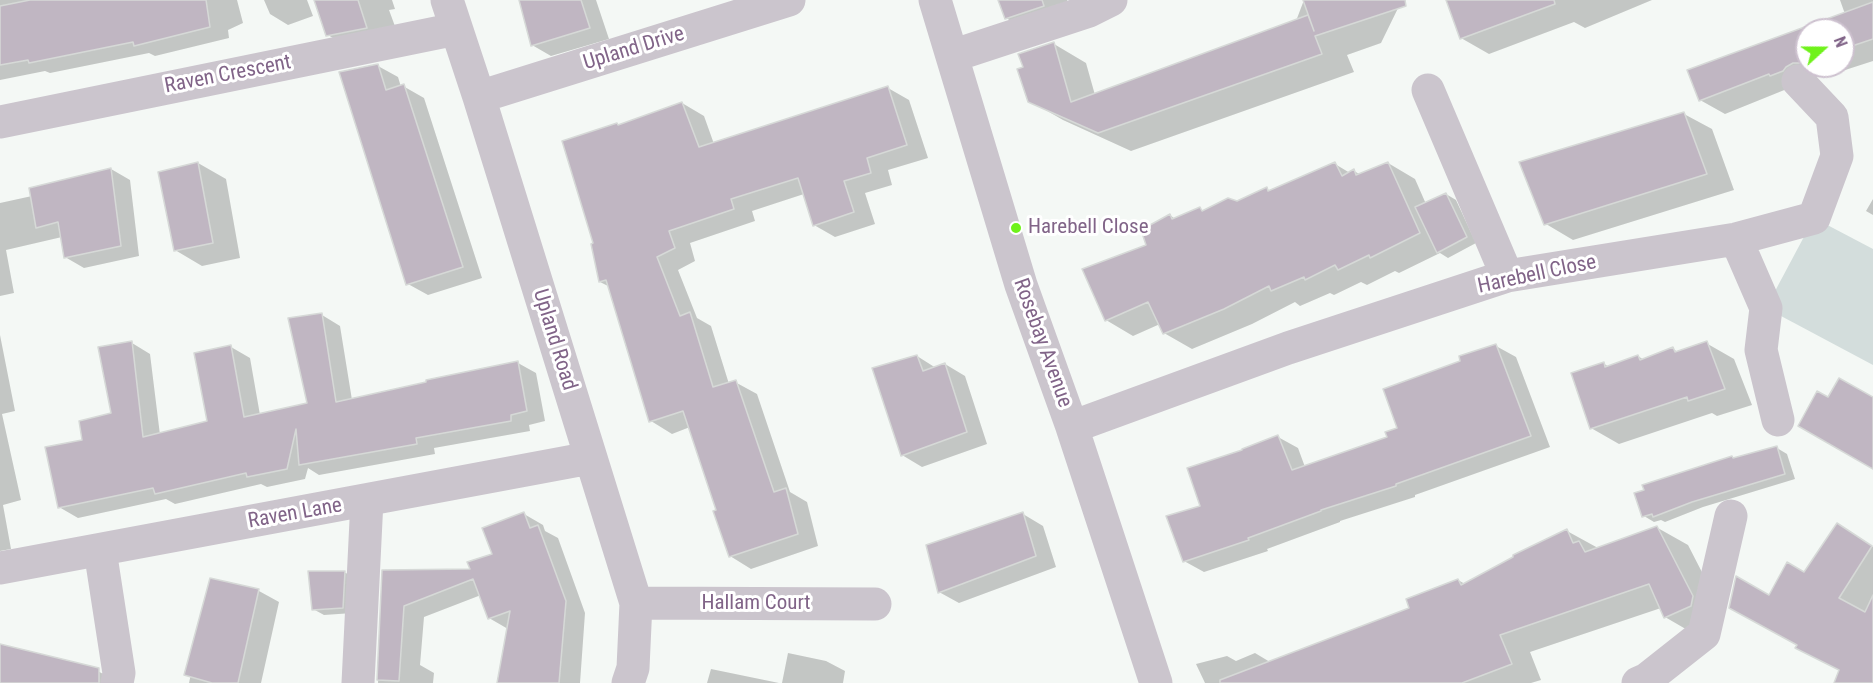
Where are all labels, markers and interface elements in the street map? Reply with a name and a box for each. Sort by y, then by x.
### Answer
north arrow [1795,18,1855,78]
street label: Upland Drive [580,22,688,76]
text: N [1830,34,1851,50]
street label: Raven Crescent [163,50,293,100]
place label: Harebell Close [1028,215,1148,241]
marker: Harebell Close [1009,221,1023,235]
street label: Harebell Close [1475,250,1599,300]
street label: Rosebay Avenue [1007,275,1077,411]
street label: Upland Road [527,286,581,394]
street label: Raven Lane [246,493,344,535]
street label: Hallam Court [701,591,811,617]

